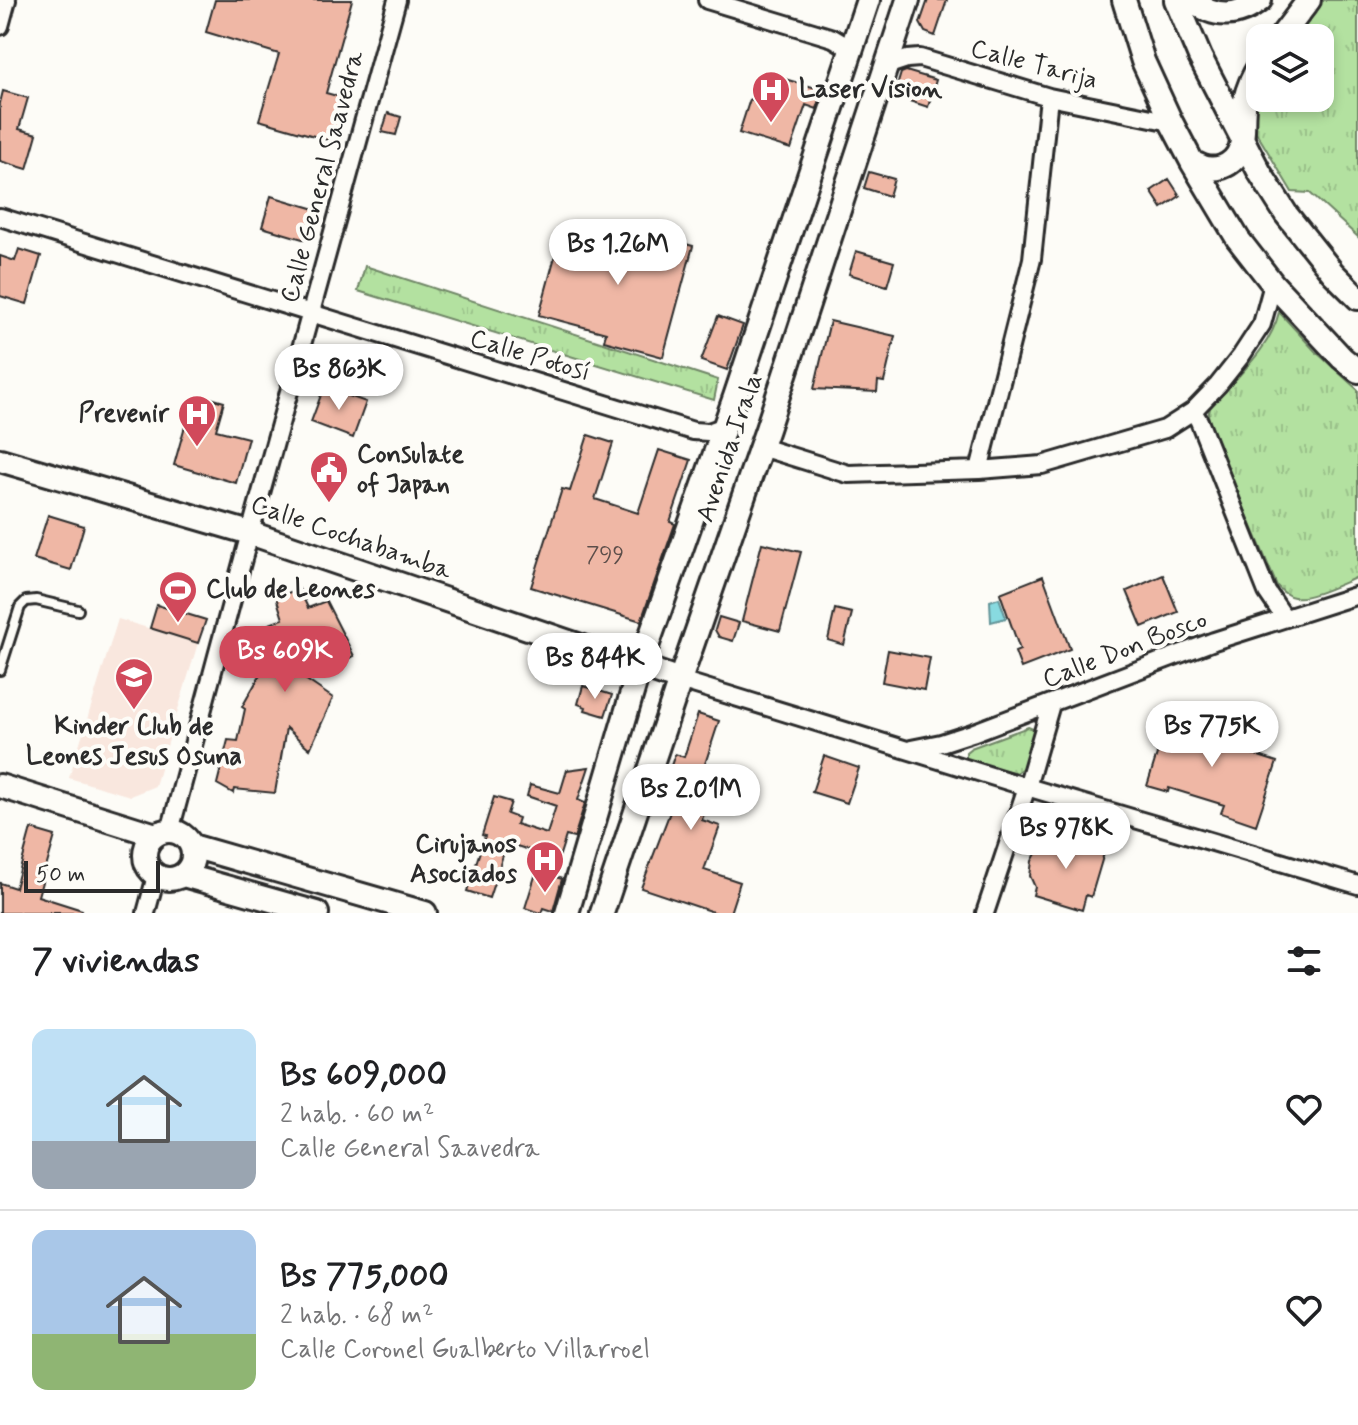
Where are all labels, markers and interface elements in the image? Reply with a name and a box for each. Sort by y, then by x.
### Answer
map controls [1246,24,1334,112]
button: layers [1246,24,1334,112]
street label: Calle Tarija [967,32,1101,98]
street label: Calle General Saavedra [273,47,373,307]
hospital icon: Laser Vision [750,69,792,124]
place label: Laser Vision [799,73,943,107]
pin: Bs 1.26M [535,219,701,287]
text: Bs 1.26M [567,228,669,262]
street label: Calle Potosí [466,322,594,390]
pin: Bs 863K [265,344,413,412]
text: Bs 863K [292,353,386,387]
street label: Avenida Irala [689,369,771,527]
hospital icon: Prevenir [176,393,218,448]
place label: Prevenir [78,397,170,431]
place label: Consulate of Japan [357,438,464,502]
public building icon: Consulate of Japan [308,449,350,504]
street label: Calle Cochabamba [246,488,456,588]
house number: 799 [586,542,624,570]
sports icon: Club de Leones [157,569,199,624]
place label: Club de Leones [206,573,376,607]
street label: Calle Don Bosco [1038,603,1212,697]
pin: Bs 609K [211,626,359,694]
pin: Bs 844K [521,633,669,701]
text: Bs 609K [237,635,333,669]
text: Bs 844K [545,642,645,676]
school or university icon: Kinder Club de Leones Jesus Osuna [113,656,155,711]
pin: Bs 775K [1138,701,1286,769]
place label: Kinder Club de Leones Jesus Osuna [26,710,242,774]
text: Bs 775K [1164,710,1260,744]
pin: Bs 2.01M [608,764,774,832]
text: Bs 2.01M [640,773,742,807]
pin: Bs 978K [992,803,1140,871]
text: Bs 978K [1019,812,1113,846]
place label: Cirujanos Asociados [410,828,518,892]
hospital icon: Cirujanos Asociados [524,839,566,894]
scale bar [24,857,160,893]
text: 50 m [36,861,85,889]
text: 7 viviendas [32,939,200,984]
icon: filters [1282,939,1326,983]
text: Bs 609,000 [280,1053,447,1098]
icon: home [96,1061,192,1157]
icon: heart [1282,1087,1326,1131]
text: 2 hab. · 60 m² [280,1098,434,1132]
text: Calle General Saavedra [280,1132,540,1166]
text: Bs 775,000 [280,1254,449,1299]
icon: home [96,1262,192,1358]
icon: heart [1282,1288,1326,1332]
text: 2 hab. · 68 m² [280,1299,434,1333]
text: Calle Coronel Gualberto Villarroel [280,1333,650,1367]

